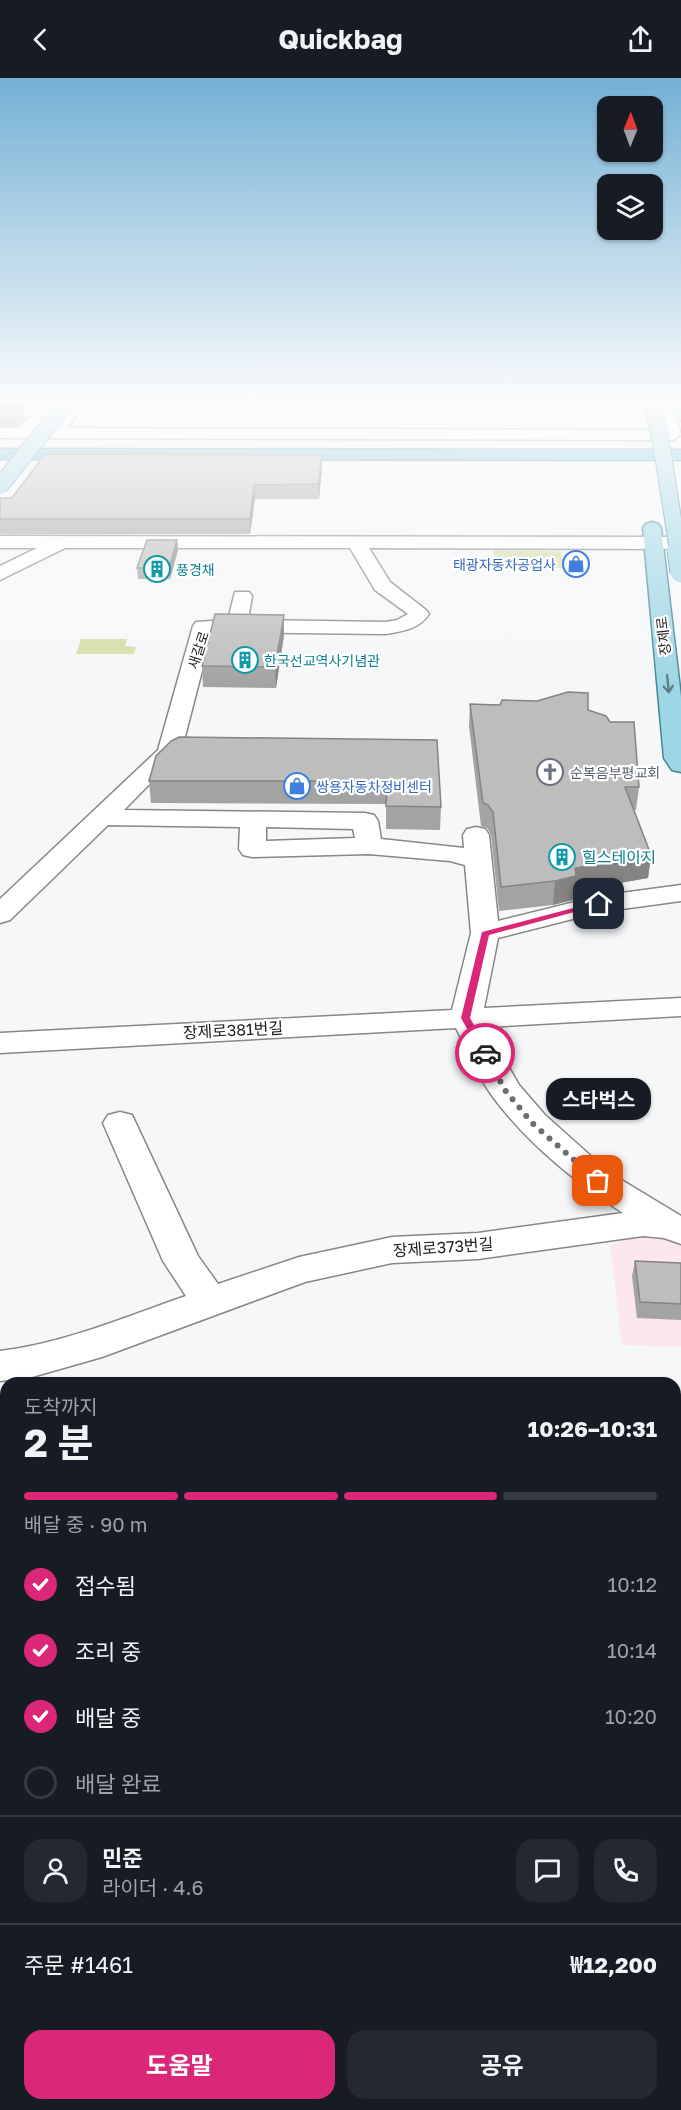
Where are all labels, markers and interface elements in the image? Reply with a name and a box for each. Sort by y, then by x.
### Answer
icon: back [24,23,57,56]
text: Quickbag [278,23,403,55]
icon: share [624,23,657,56]
north arrow [597,96,663,162]
map controls [597,96,663,240]
button: layers [597,174,663,240]
shop icon: 태광자동차공업사 [561,549,591,579]
building icon: 풍경채 [142,554,172,584]
place label: 태광자동차공업사 [453,556,556,573]
place label: 풍경채 [176,561,215,578]
street label: 장제로 [653,616,673,656]
street label: 새갈로 [184,629,212,671]
building icon: 한국선교역사기념관 [230,645,260,675]
place label: 한국선교역사기념관 [264,652,380,669]
one-way arrow [663,674,674,694]
church icon: 순복음부평교회 [535,757,565,787]
place label: 순복음부평교회 [570,764,660,781]
shop icon: 쌍용자동차정비센터 [282,771,312,801]
place label: 쌍용자동차정비센터 [316,778,432,795]
building icon: 힐스테이지 [547,842,577,872]
place label: 힐스테이지 [582,847,656,867]
pin [573,878,624,929]
icon: home [582,887,615,920]
street label: 장제로381번길 [182,1017,284,1043]
courier [455,1023,515,1083]
icon: car [469,1037,502,1070]
callout: 스타벅스 [546,1079,650,1121]
text: 스타벅스 [562,1087,635,1111]
pin [572,1155,623,1206]
icon: bag [581,1164,614,1197]
street label: 장제로373번길 [392,1234,494,1260]
text: 도착까지 [24,1394,98,1418]
text: 10:26–10:31 [528,1415,657,1442]
text: 2 분 [24,1419,93,1466]
text: 배달 중 · 90 m [24,1512,147,1536]
icon: check [24,1568,57,1601]
text: 접수됨 [75,1572,136,1599]
text: 10:12 [608,1572,657,1596]
icon: check [24,1634,57,1667]
text: 조리 중 [75,1638,141,1665]
text: 10:14 [607,1638,657,1662]
icon: check [24,1700,57,1733]
text: 배달 중 [75,1704,141,1731]
text: 10:20 [605,1704,657,1728]
text: 배달 완료 [75,1770,161,1797]
button: person [24,1839,87,1902]
button: chat [516,1839,579,1902]
button: phone [594,1839,657,1902]
text: 민준 [102,1844,142,1871]
text: 라이더 · 4.6 [102,1875,204,1899]
text: 주문 #1461 [24,1951,133,1978]
text: ₩12,200 [570,1951,657,1978]
button: 도움말 [24,2030,335,2099]
button: 공유 [347,2030,657,2099]

